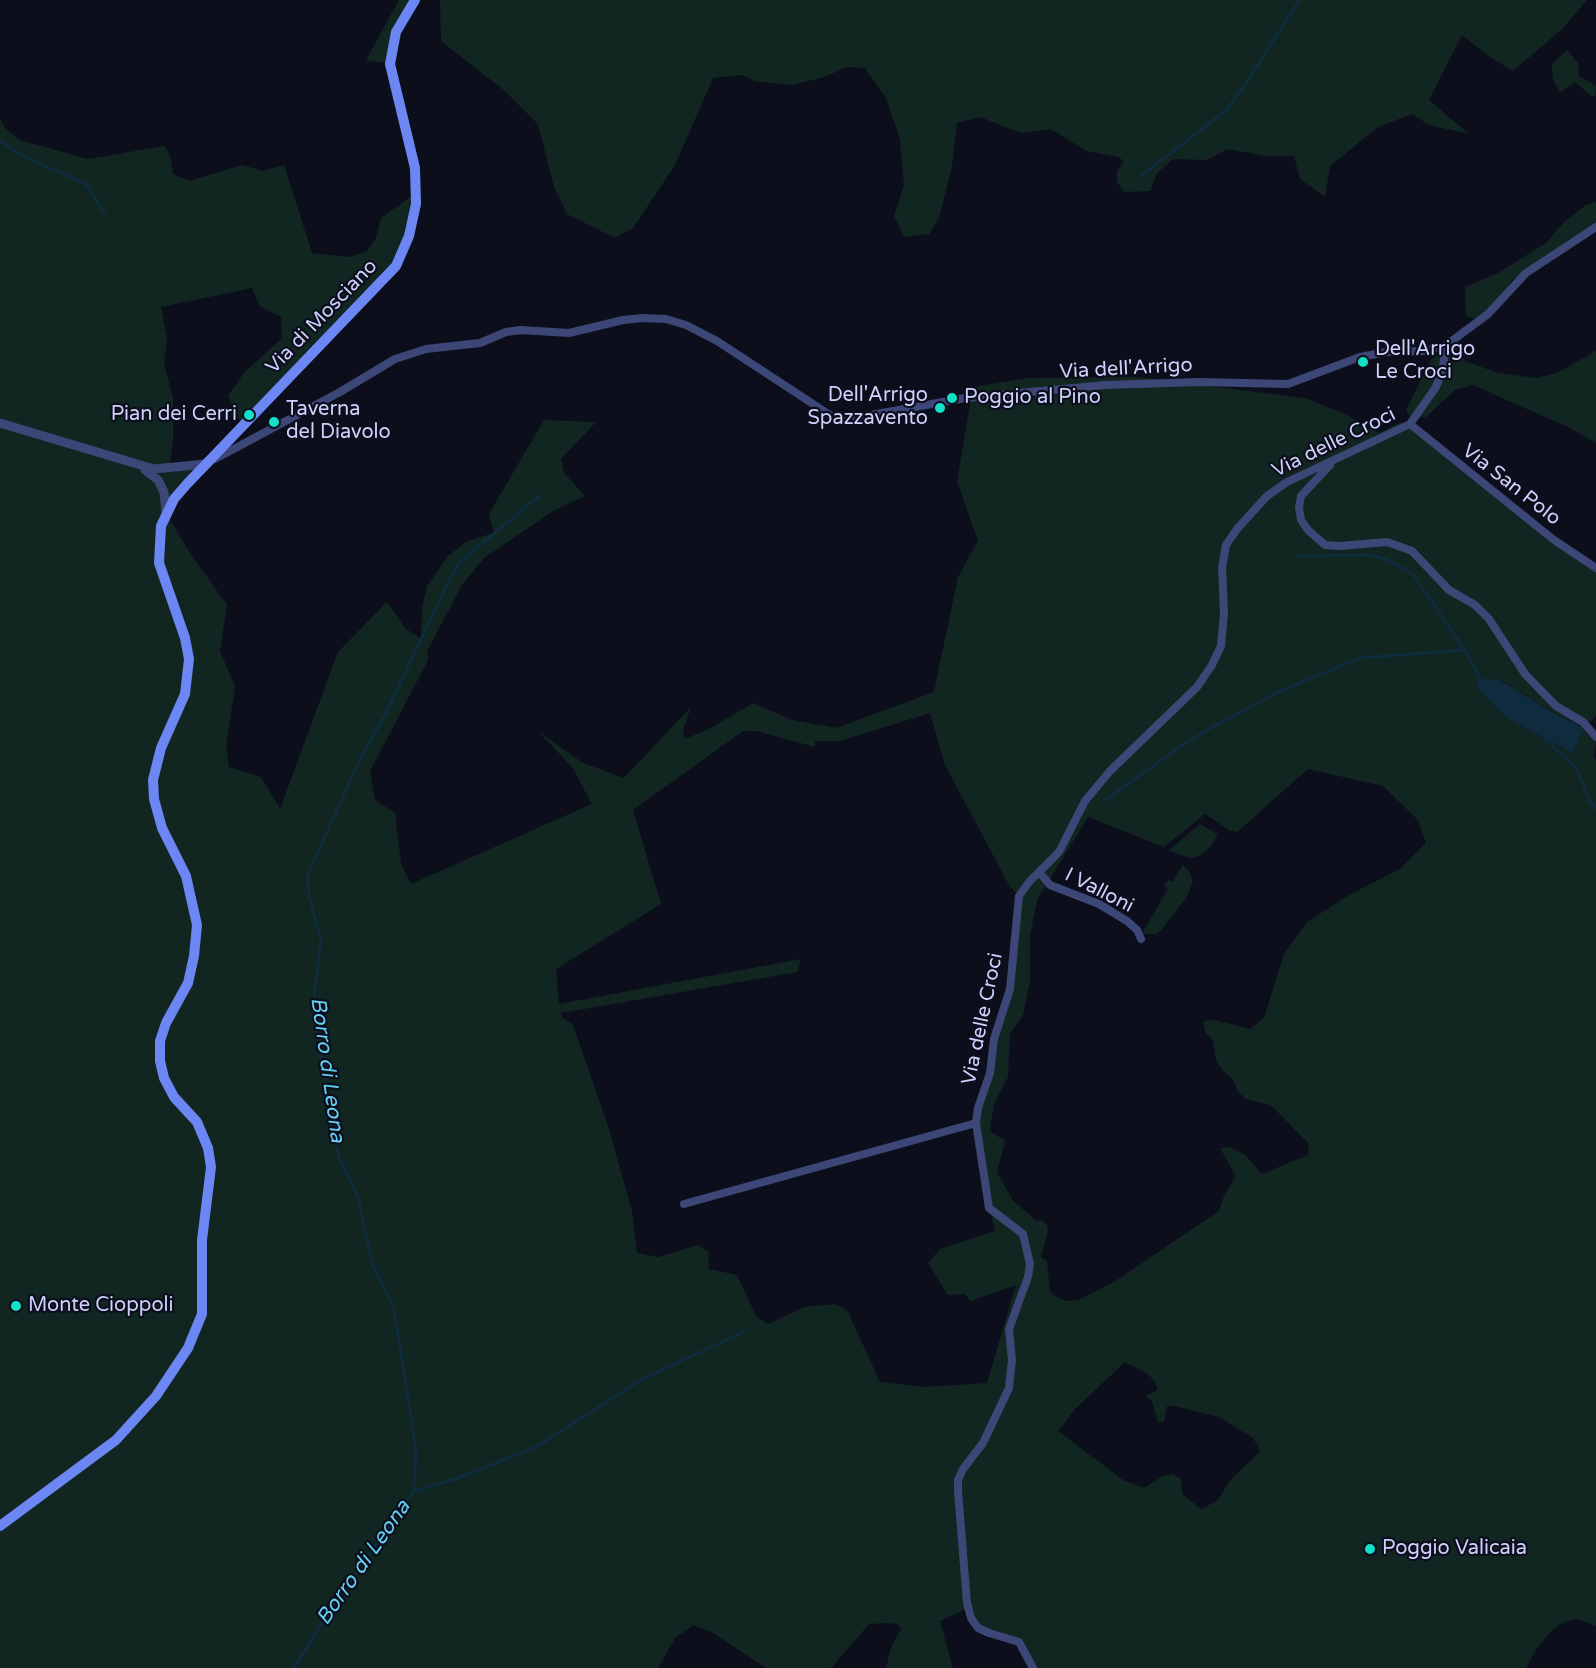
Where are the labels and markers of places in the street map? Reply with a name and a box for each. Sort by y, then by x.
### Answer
place label: Dell'Arrigo Le Croci [1375,338,1475,385]
marker: Dell'Arrigo Le Croci [1356,355,1370,369]
place label: Dell'Arrigo Spazzavento [808,384,928,431]
place label: Poggio al Pino [964,386,1101,410]
marker: Poggio al Pino [945,391,959,405]
place label: Taverna del Diavolo [286,398,391,445]
marker: Dell'Arrigo Spazzavento [933,401,947,415]
place label: Pian dei Cerri [111,403,237,427]
marker: Pian dei Cerri [242,408,256,422]
marker: Taverna del Diavolo [267,415,281,429]
place label: Monte Cioppoli [28,1294,174,1318]
marker: Monte Cioppoli [9,1299,23,1313]
place label: Poggio Valicaia [1382,1537,1527,1561]
marker: Poggio Valicaia [1363,1542,1377,1556]

